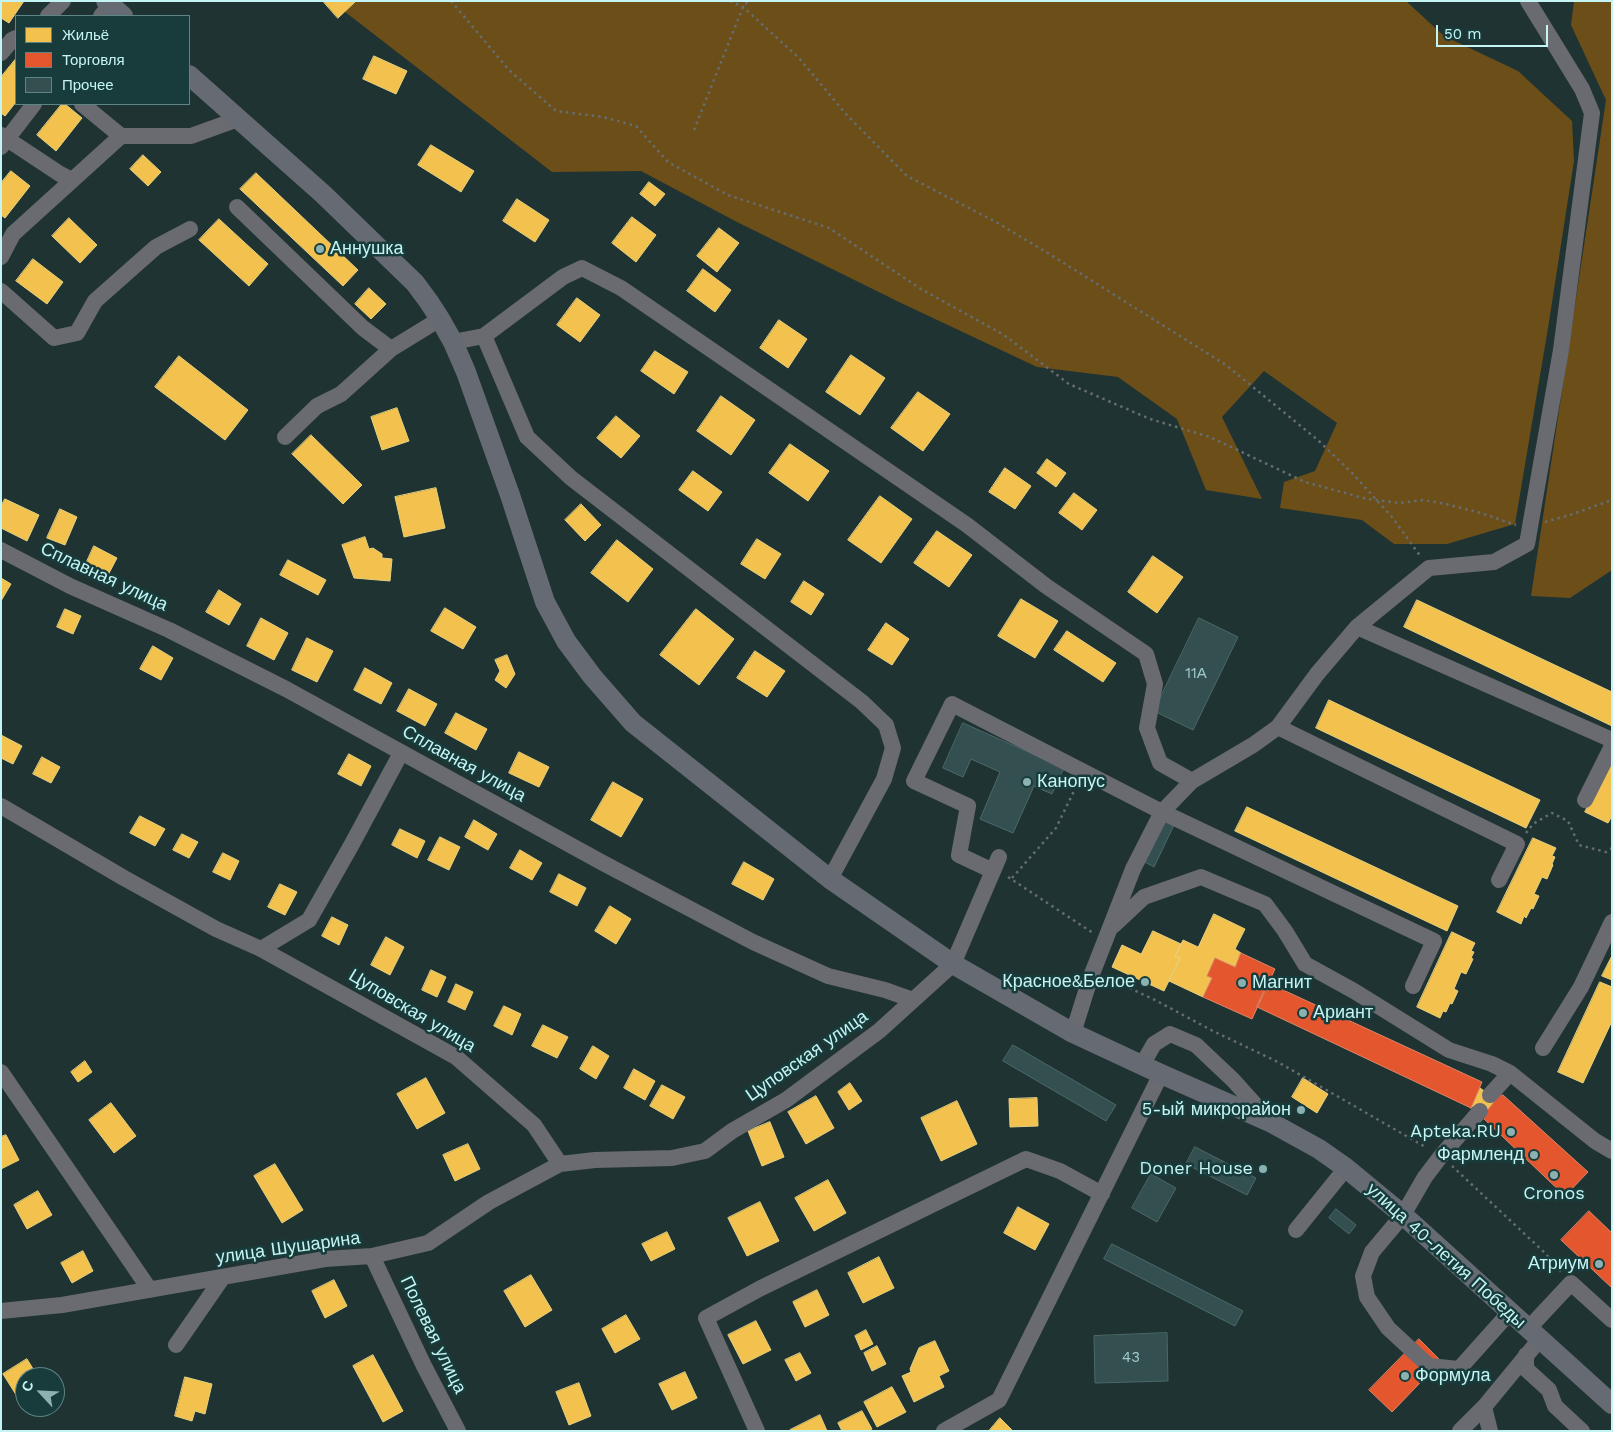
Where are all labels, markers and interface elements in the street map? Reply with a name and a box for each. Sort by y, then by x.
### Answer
legend [15,15,190,105]
scale bar [1438,15,1550,47]
text: 50 m [1444,25,1481,43]
text: Жильё [62,26,109,44]
text: Торговля [62,51,125,69]
text: Прочее [62,76,114,94]
place label: Аннушка [330,238,404,260]
marker: Аннушка [314,243,326,255]
street label: Сплавная улица [37,538,171,616]
house number: 11А [1185,665,1207,683]
street label: Сплавная улица [398,721,530,807]
place label: Канопус [1037,771,1105,793]
marker: Канопус [1021,776,1033,788]
street label: Цуповская улица [345,965,479,1057]
place label: Красное&Белое [1002,971,1135,993]
place label: Магнит [1252,972,1312,994]
marker: Красное&Белое [1139,976,1151,988]
marker: Магнит [1236,977,1248,989]
place label: Ариант [1313,1002,1373,1024]
street label: Цуповская улица [742,1006,872,1106]
marker: Ариант [1297,1007,1309,1019]
place label: 5-ый микрорайон [1142,1099,1291,1121]
marker: 5-ый микрорайон [1295,1104,1307,1116]
place label: Apteka.RU [1410,1121,1501,1143]
marker: Apteka.RU [1505,1126,1517,1138]
place label: Фармленд [1437,1144,1524,1166]
marker: Фармленд [1528,1149,1540,1161]
place label: Doner House [1139,1158,1253,1180]
marker: Doner House [1257,1163,1269,1175]
marker: Cronos [1548,1169,1560,1181]
street label: улица 40-летия Победы [1362,1179,1530,1333]
place label: Cronos [1523,1183,1585,1205]
street label: улица Шушарина [214,1227,362,1269]
place label: Атриум [1528,1253,1589,1275]
marker: Атриум [1593,1258,1605,1270]
street label: Полевая улица [395,1273,471,1397]
house number: 43 [1122,1349,1140,1367]
place label: Формула [1415,1365,1490,1387]
north arrow [15,1367,65,1417]
marker: Формула [1399,1370,1411,1382]
text: С [18,1378,37,1394]

